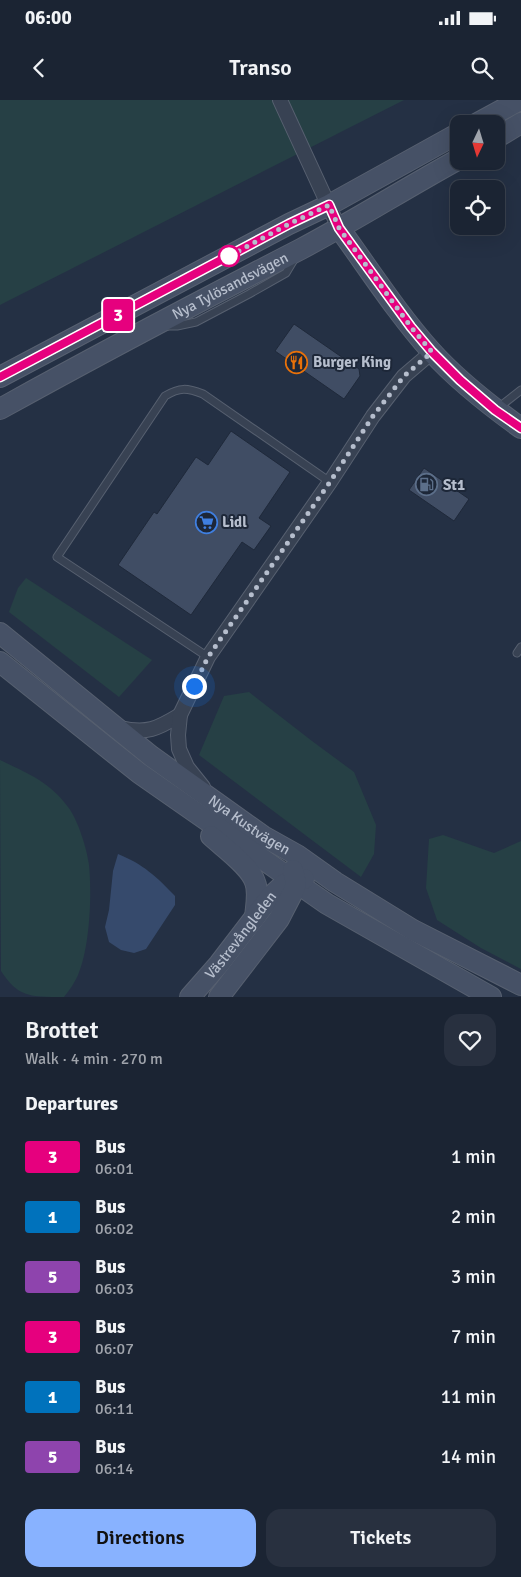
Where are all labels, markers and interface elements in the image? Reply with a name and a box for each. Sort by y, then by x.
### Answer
text: 06:00 [25,6,72,30]
icon: back [25,54,53,82]
text: Transo [229,54,292,81]
icon: search [468,54,496,82]
north arrow [450,115,505,170]
map controls [450,115,505,235]
button: locate [450,180,505,235]
unlabelled marker [218,245,240,267]
street label: Nya Tylösandsvägen [169,248,291,323]
line badge: 3 [102,299,134,331]
text: 3 [113,304,123,326]
restaurant icon: Burger King [285,350,309,374]
place label: Burger King [313,353,391,371]
fuel station icon: St1 [415,473,439,497]
place label: St1 [443,476,465,494]
supermarket icon: Lidl [194,510,218,534]
place label: Lidl [222,513,247,531]
your location [182,674,207,699]
street label: Nya Kustvägen [205,791,294,858]
street label: Västrevångleden [201,888,280,983]
button: heart [444,1014,496,1066]
text: Brottet [25,1015,98,1045]
text: Walk · 4 min · 270 m [25,1049,163,1069]
text: Departures [25,1092,118,1116]
text: Bus [95,1135,126,1159]
text: 1 min [451,1145,496,1169]
text: 3 [48,1146,57,1168]
text: 06:01 [95,1159,134,1179]
text: Bus [95,1195,126,1219]
text: 2 min [451,1205,496,1229]
text: 1 [48,1206,57,1228]
text: 06:02 [95,1219,134,1239]
text: Bus [95,1255,126,1279]
text: 3 min [451,1265,496,1289]
text: 5 [48,1266,57,1288]
text: 06:03 [95,1279,134,1299]
text: Bus [95,1315,126,1339]
text: 7 min [451,1325,496,1349]
text: 3 [48,1326,57,1348]
text: 06:07 [95,1339,134,1359]
text: Bus [95,1375,126,1399]
text: 11 min [441,1385,496,1409]
text: 1 [48,1386,57,1408]
text: 06:11 [95,1399,134,1419]
text: Bus [95,1435,126,1459]
text: 14 min [441,1445,496,1469]
text: 5 [48,1446,57,1468]
text: 06:14 [95,1459,134,1479]
button: Directions [25,1509,256,1567]
button: Tickets [266,1509,496,1567]

